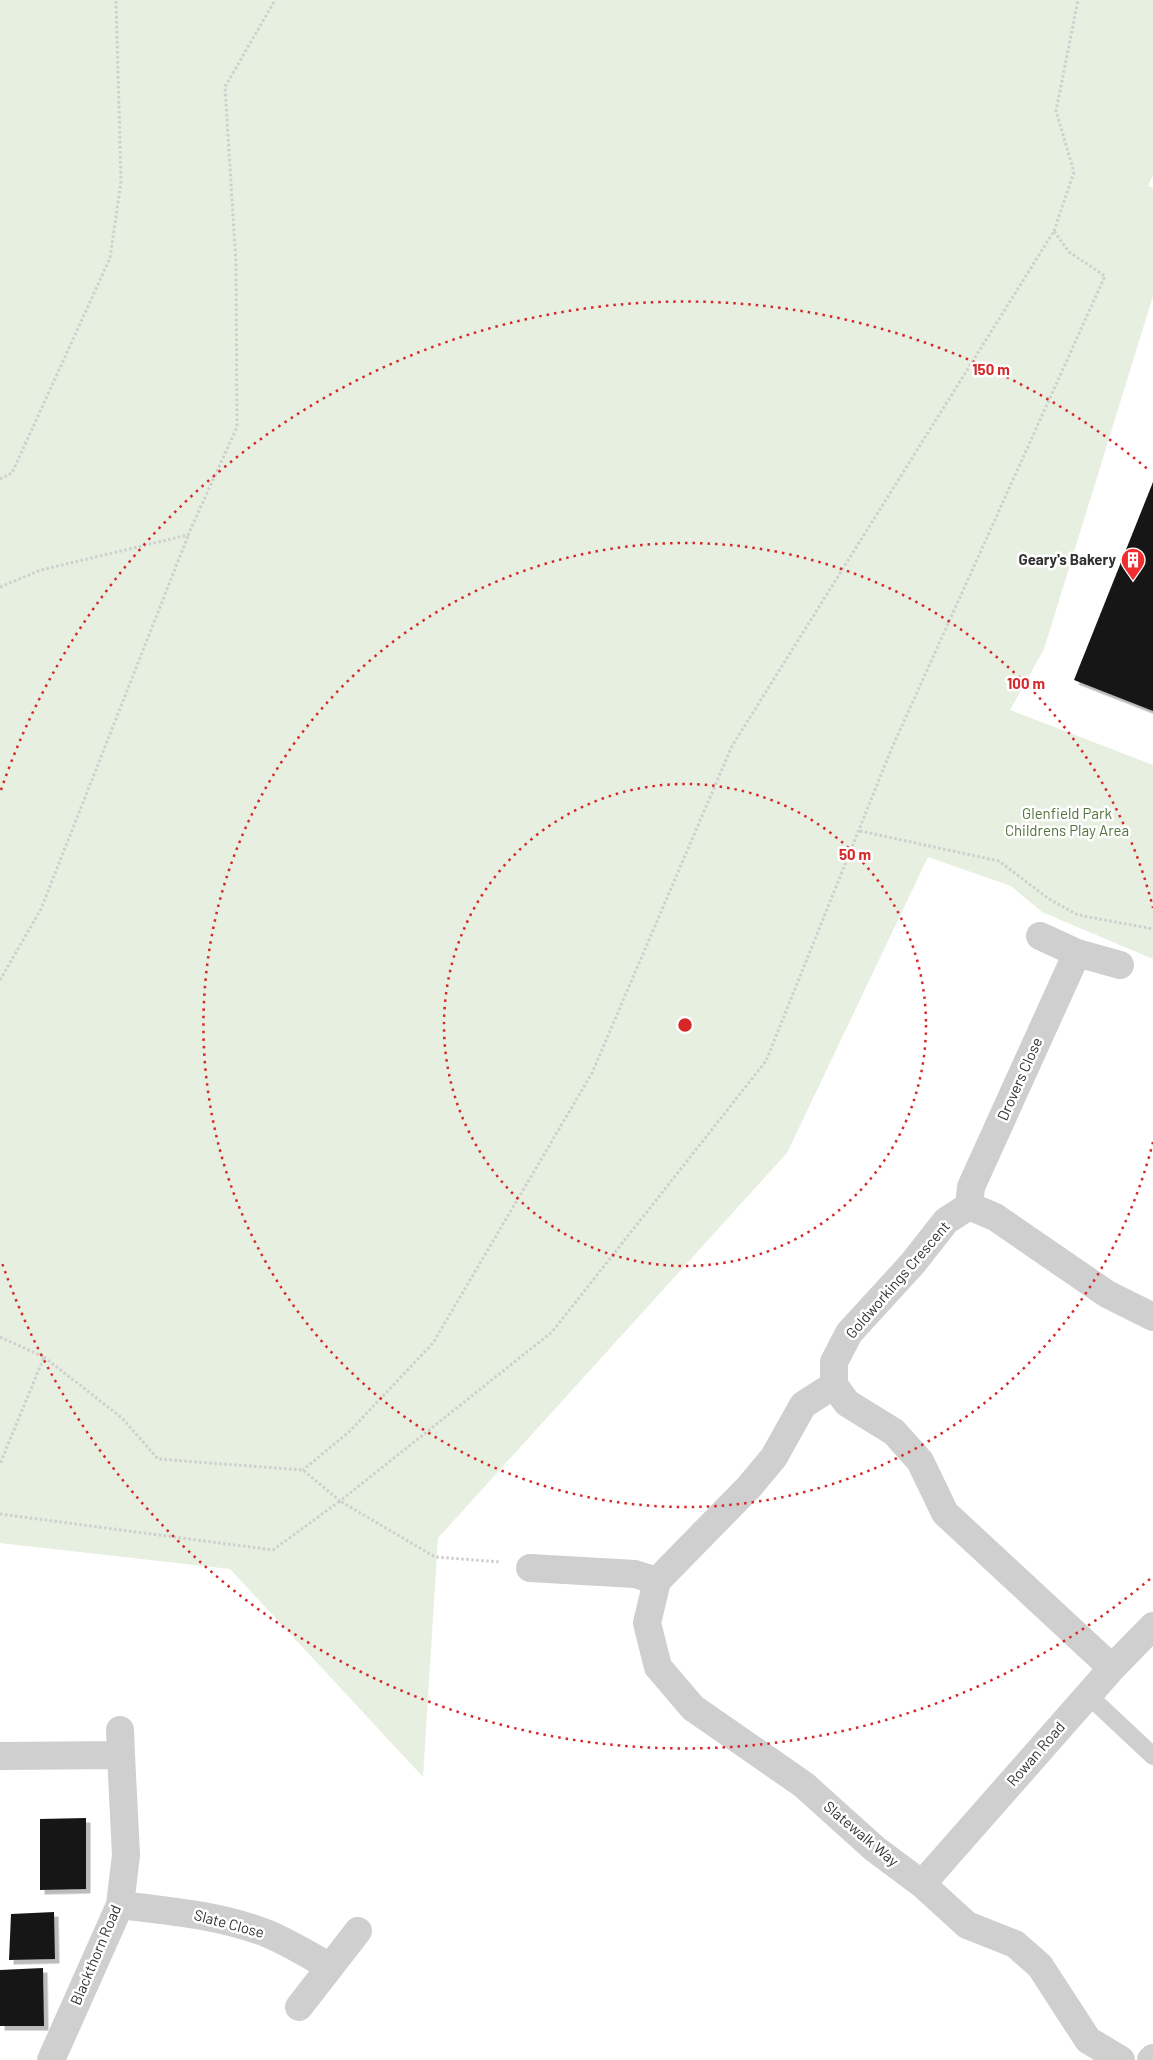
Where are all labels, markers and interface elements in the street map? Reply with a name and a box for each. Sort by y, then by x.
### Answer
text: 150 m [972,360,1010,378]
building icon: Geary's Bakery [1120,547,1146,581]
place label: Geary's Bakery [1018,550,1116,568]
text: 100 m [1007,674,1045,692]
park label: Glenfield Park Childrens Play Area [1005,804,1129,839]
text: 50 m [839,845,871,863]
centre of rings [676,1016,694,1034]
street label: Drovers Close [993,1034,1045,1123]
street label: Goldworkings Crescent [841,1217,953,1342]
street label: Rowan Road [1002,1717,1068,1789]
street label: Slatewalk Way [821,1797,903,1870]
street label: Blackthorn Road [66,1902,124,2007]
street label: Slate Close [192,1905,266,1941]

